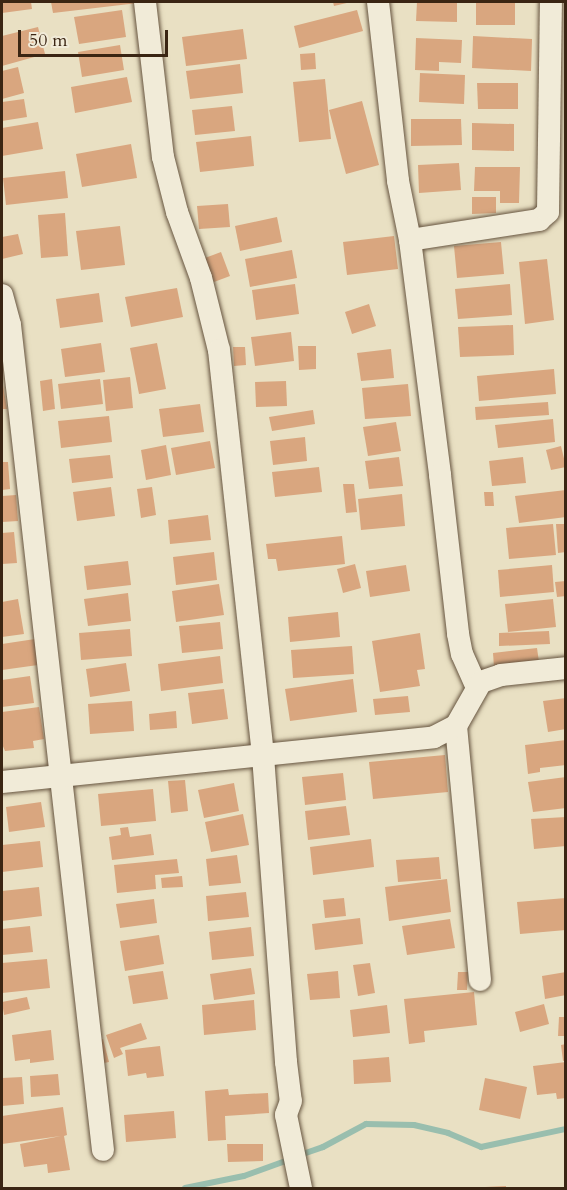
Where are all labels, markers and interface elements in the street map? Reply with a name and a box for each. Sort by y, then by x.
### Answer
scale bar [21,18,171,56]
text: 50 m [29,28,68,53]

